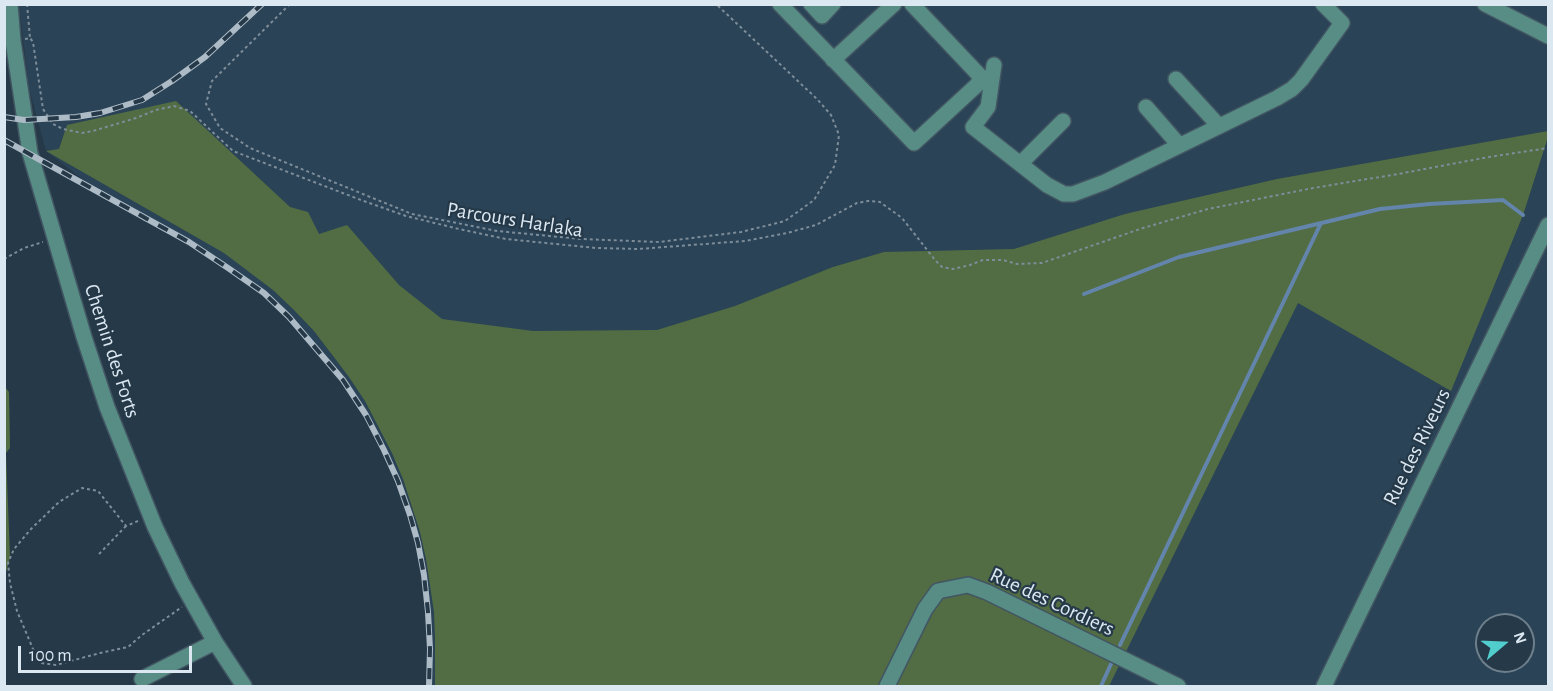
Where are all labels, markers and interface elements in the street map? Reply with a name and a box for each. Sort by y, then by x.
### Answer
street label: Parcours Harlaka [445,197,585,243]
street label: Chemin des Forts [79,281,145,421]
street label: Rue des Riveurs [1378,384,1456,510]
street label: Rue des Cordiers [986,562,1118,642]
north arrow [1475,613,1535,673]
text: N [1511,630,1530,646]
scale bar [21,634,195,672]
text: 100 m [29,647,72,665]

